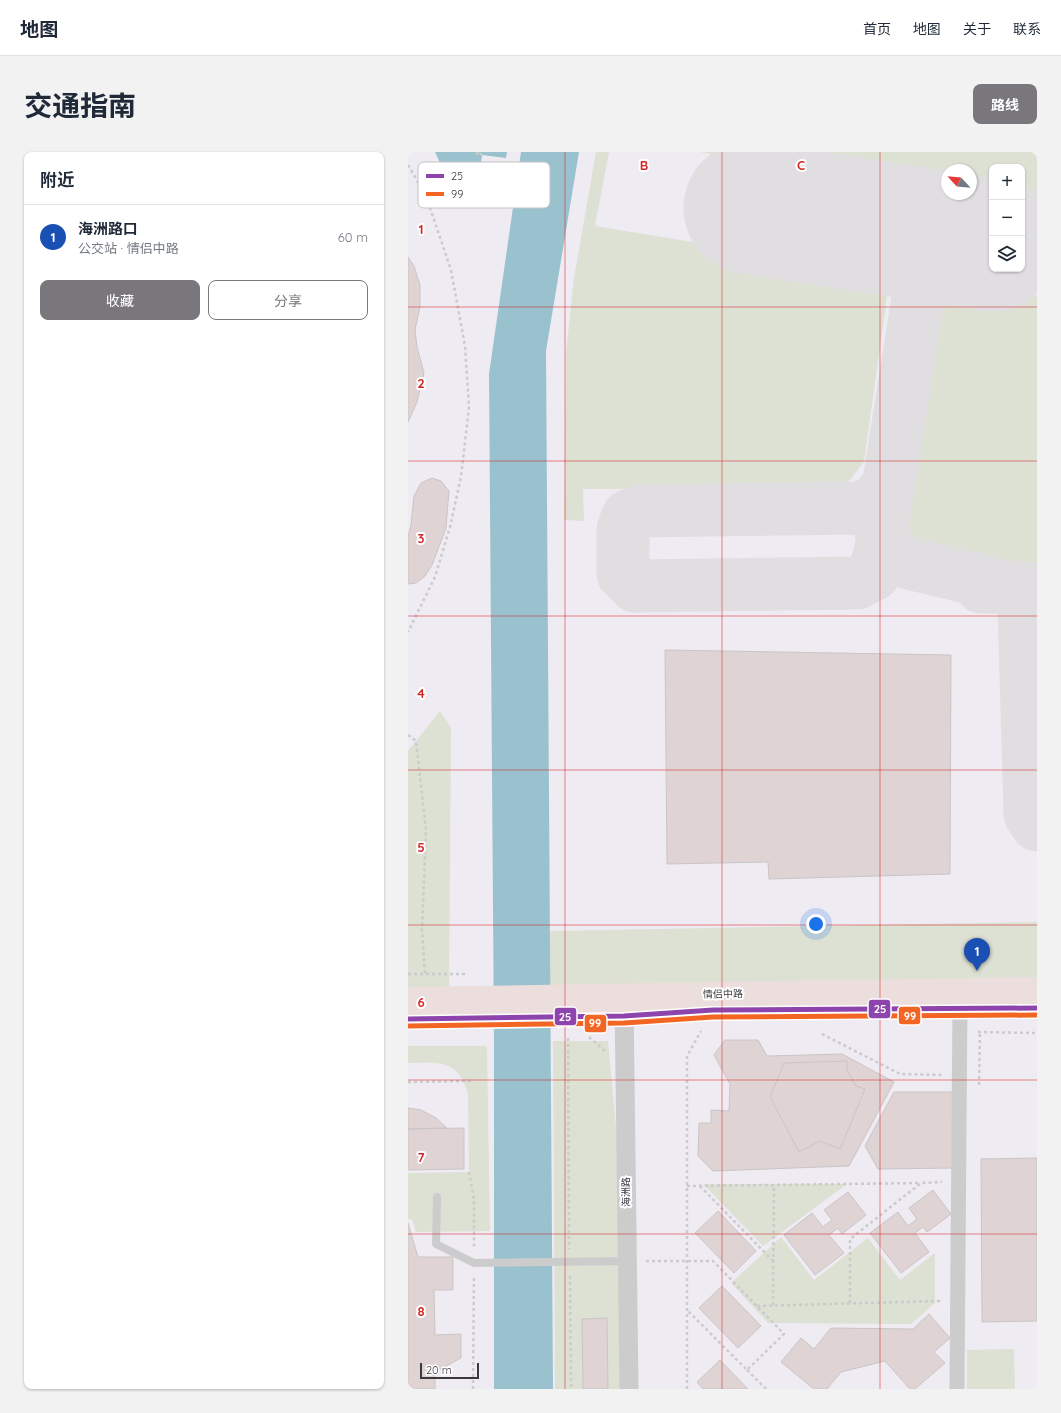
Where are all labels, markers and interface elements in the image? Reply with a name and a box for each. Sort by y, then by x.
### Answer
text: 地图 [20,17,58,41]
text: 首页 [863,20,891,38]
text: 地图 [913,20,941,38]
text: 关于 [963,20,991,38]
text: 联系 [1013,20,1041,38]
button: 路线 [973,84,1037,124]
text: 交通指南 [24,88,136,123]
text: B [640,157,648,173]
text: C [797,157,805,173]
legend [418,162,550,208]
north arrow [941,164,977,200]
map controls [989,164,1025,272]
button: + [989,164,1025,200]
text: 附近 [40,169,74,190]
text: 25 [451,169,463,183]
text: 99 [451,187,463,201]
button: − [989,200,1025,236]
text: 海洲路口 [78,219,138,238]
text: 1 [418,221,424,237]
text: 1 [50,229,56,245]
text: 60 m [338,229,368,245]
button: layers [989,236,1025,272]
text: 公交站 · 情侣中路 [78,240,179,256]
button: 收藏 [40,280,200,320]
button: 分享 [208,280,368,320]
text: 2 [417,375,425,391]
text: 3 [418,530,425,546]
text: 4 [417,685,425,701]
text: 5 [417,839,425,855]
your location [806,914,826,934]
pin: 1 [964,938,990,971]
street label: 情侣中路 [703,987,743,1001]
text: 6 [417,994,425,1010]
line badge: 25 [868,999,891,1019]
text: 25 [874,1002,886,1016]
line badge: 99 [898,1006,921,1025]
line badge: 25 [554,1007,577,1026]
text: 99 [904,1009,916,1023]
text: 25 [559,1010,571,1024]
line badge: 99 [584,1014,607,1033]
text: 99 [589,1016,601,1030]
text: 7 [417,1149,425,1165]
street label: 海洲路 [619,1177,633,1207]
text: 8 [417,1303,425,1319]
scale bar [420,1361,479,1380]
text: 20 m [426,1363,452,1377]

